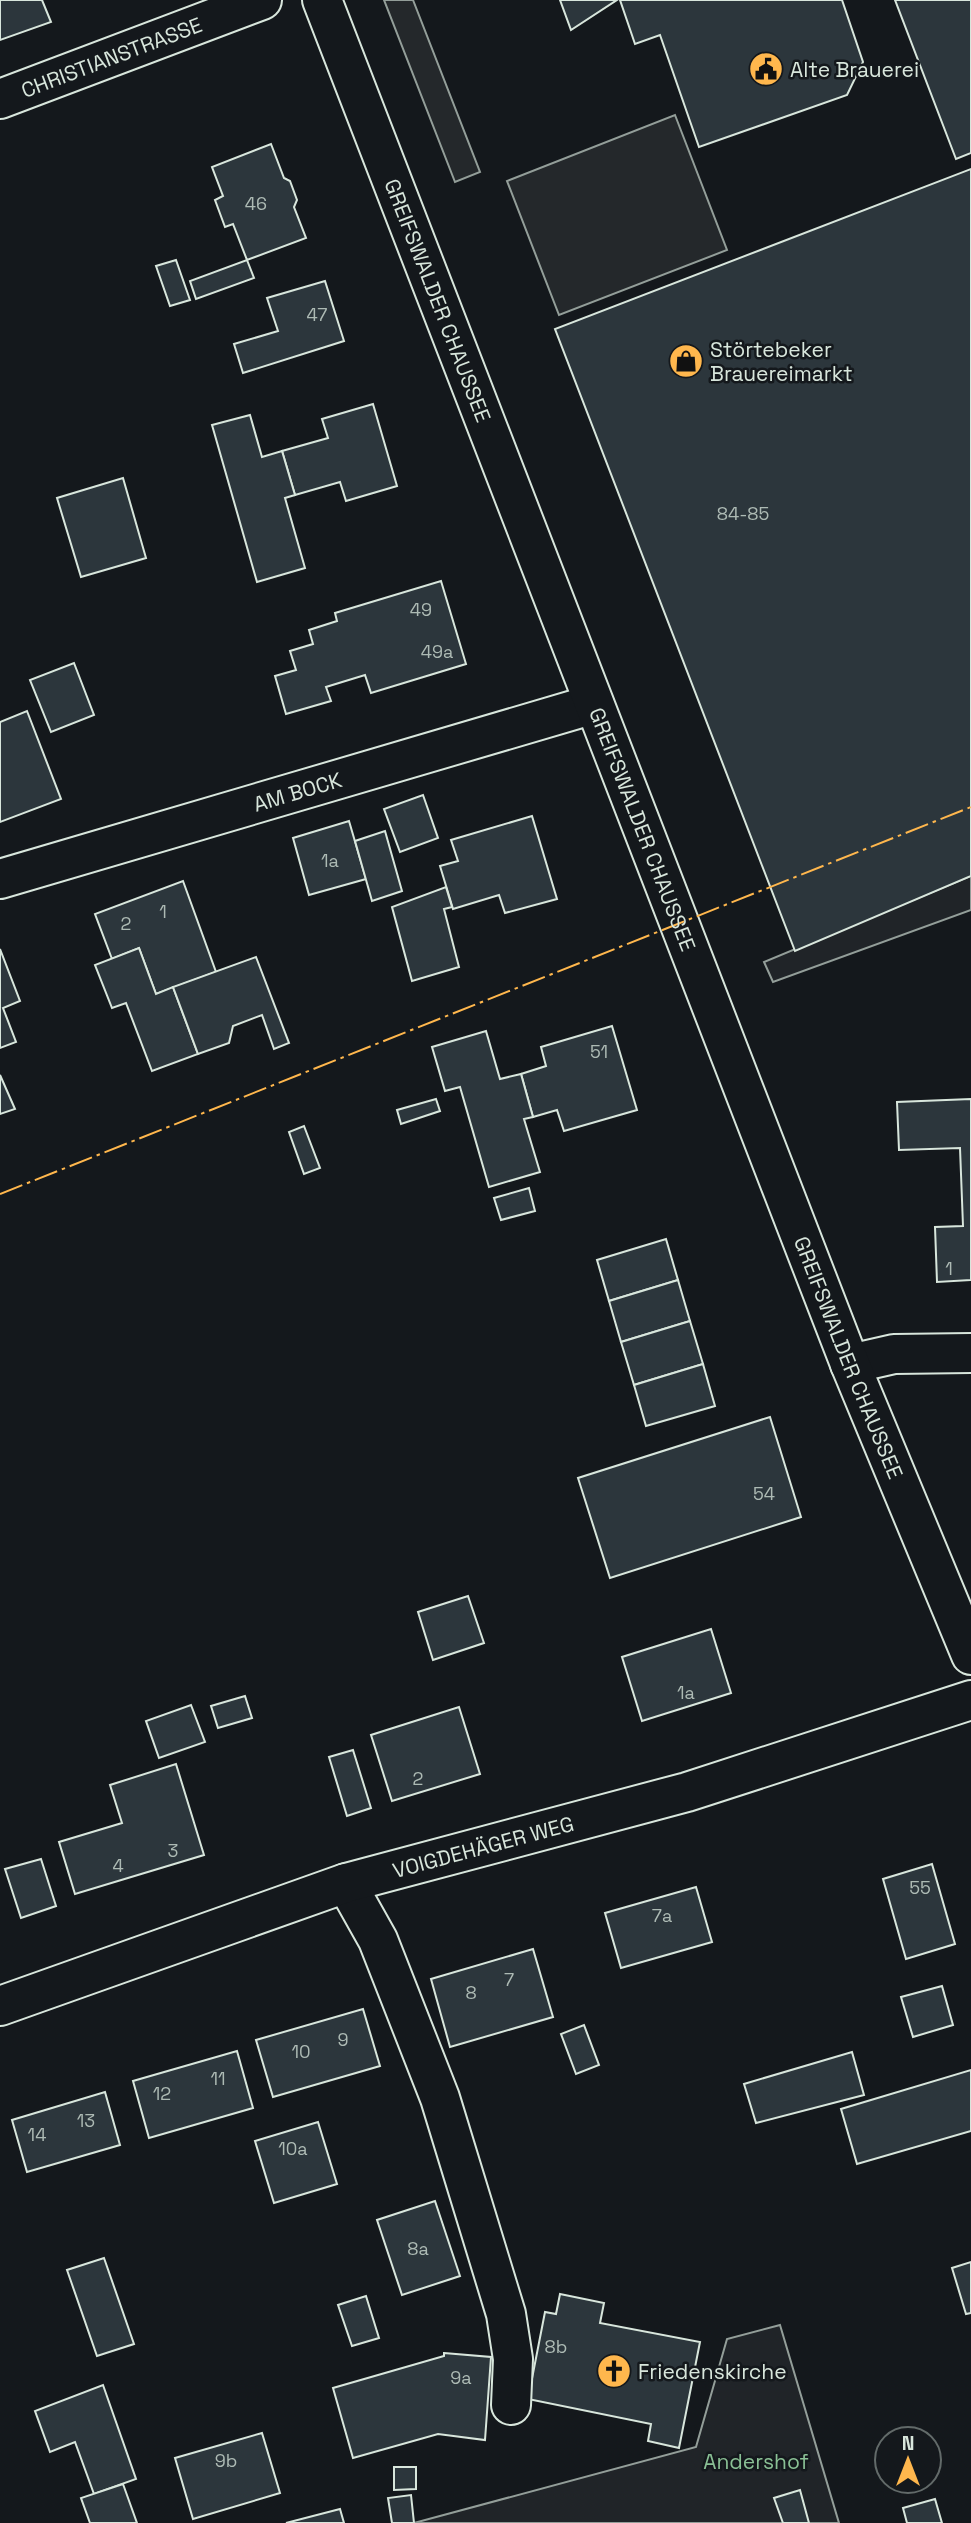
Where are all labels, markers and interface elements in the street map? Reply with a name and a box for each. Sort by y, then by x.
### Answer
street label: CHRISTIANSTRASSE [17,11,206,103]
public building icon: Alte Brauerei [747,50,785,88]
place label: Alte Brauerei [790,56,919,83]
street label: GREIFSWALDER CHAUSSEE [379,175,498,426]
house number: 46 [245,192,267,215]
house number: 47 [307,303,327,326]
place label: Störtebeker Brauereimarkt [710,336,853,387]
shop icon: Störtebeker Brauereimarkt [667,342,705,380]
house number: 84-85 [717,502,769,525]
house number: 49 [410,598,432,621]
house number: 49a [421,640,453,663]
street label: GREIFSWALDER CHAUSSEE [584,703,702,955]
street label: AM BOCK [250,766,345,817]
house number: 1a [321,849,339,872]
house number: 1 [159,900,167,923]
house number: 2 [121,912,131,935]
house number: 51 [590,1040,608,1063]
street label: GREIFSWALDER CHAUSSEE [788,1232,910,1483]
house number: 1 [945,1257,953,1280]
house number: 54 [753,1482,775,1505]
house number: 1a [677,1681,695,1704]
house number: 2 [413,1767,423,1790]
street label: VOIGDEHÄGER WEG [389,1809,577,1884]
house number: 3 [168,1839,178,1862]
house number: 4 [112,1854,124,1877]
house number: 55 [909,1876,931,1899]
house number: 7a [652,1904,672,1927]
house number: 7 [504,1968,514,1991]
house number: 8 [465,1981,477,2004]
house number: 9 [337,2028,349,2051]
house number: 10 [291,2040,311,2063]
house number: 11 [210,2067,226,2090]
house number: 12 [153,2082,171,2105]
house number: 13 [77,2109,95,2132]
house number: 14 [28,2123,46,2146]
house number: 10a [278,2137,308,2160]
house number: 8a [407,2237,429,2260]
house number: 8b [545,2335,567,2358]
church icon: Friedenskirche [595,2352,633,2390]
place label: Friedenskirche [638,2358,787,2385]
house number: 9a [450,2366,472,2389]
north arrow [873,2425,943,2495]
text: N [902,2431,914,2456]
park label: Andershof [703,2448,809,2475]
house number: 9b [215,2449,237,2472]

